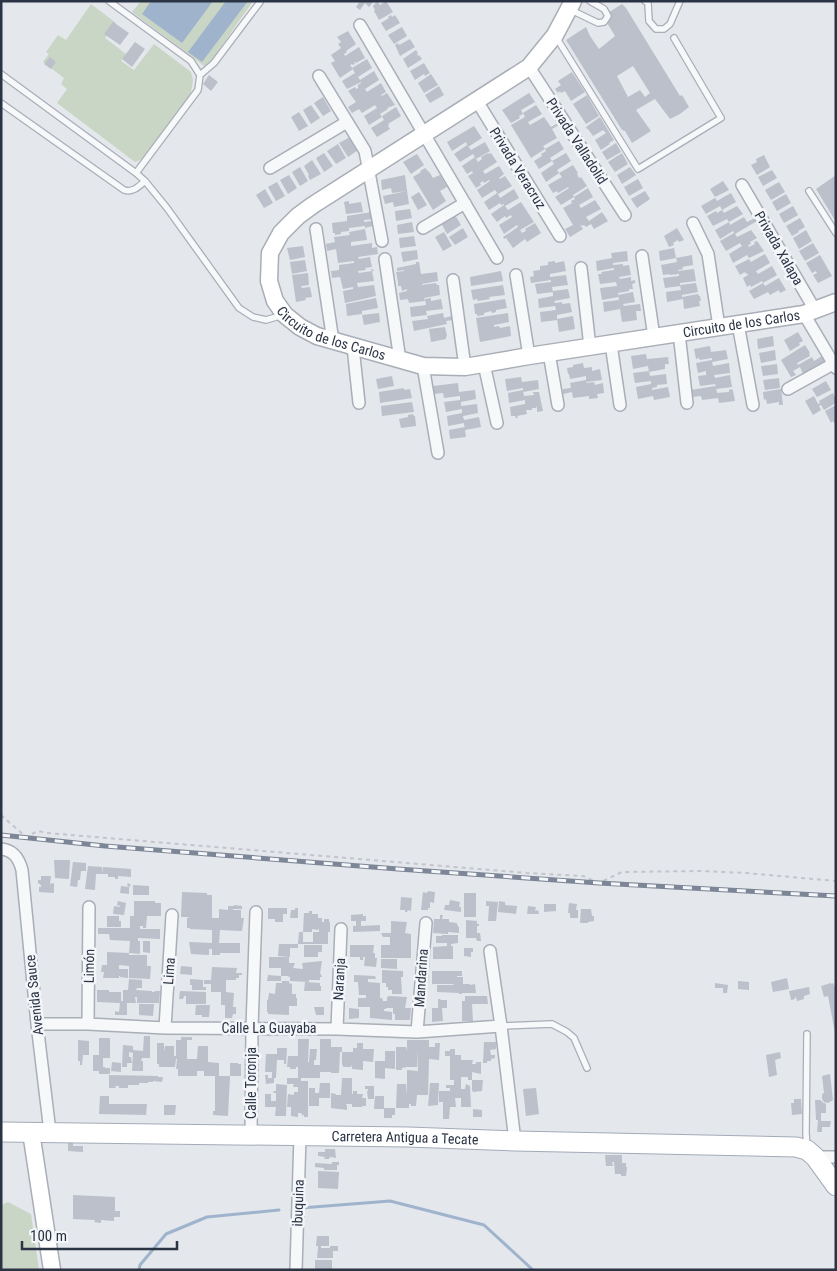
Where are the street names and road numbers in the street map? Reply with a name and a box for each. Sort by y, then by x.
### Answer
street label: Privada Valladolid [543,95,611,187]
street label: Privada Veracruz [487,124,549,212]
street label: Privada Xalapa [751,208,807,288]
street label: Circuito de los Carlos [273,303,388,363]
street label: Circuito de los Carlos [682,307,801,340]
street label: Mandarina [411,948,431,1008]
street label: Limón [81,949,97,983]
street label: Avenida Sauce [22,954,46,1036]
street label: Lima [160,957,178,985]
street label: Naranja [330,957,348,1001]
street label: Calle La Guayaba [221,1020,317,1036]
street label: Calle Toronja [243,1047,259,1119]
street label: Carretera Antigua a Tecate [331,1128,479,1148]
street label: ibuquina [289,1179,307,1227]

